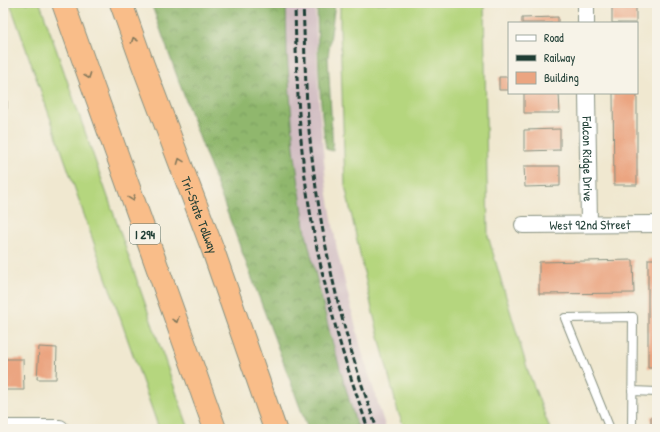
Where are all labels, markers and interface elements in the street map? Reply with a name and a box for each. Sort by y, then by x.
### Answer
legend [508,22,638,94]
text: Road [544,29,564,46]
one-way arrow [130,36,139,43]
text: Railway [544,49,575,66]
text: Building [544,69,579,86]
one-way arrow [84,72,92,79]
street label: Falcon Ridge Drive [578,115,598,202]
one-way arrow [176,158,184,165]
street label: Tri-State Tollway [177,174,223,256]
one-way arrow [128,194,136,201]
street label: West 92nd Street [549,215,631,234]
road number: I 294 [130,224,160,244]
one-way arrow [172,317,180,324]

